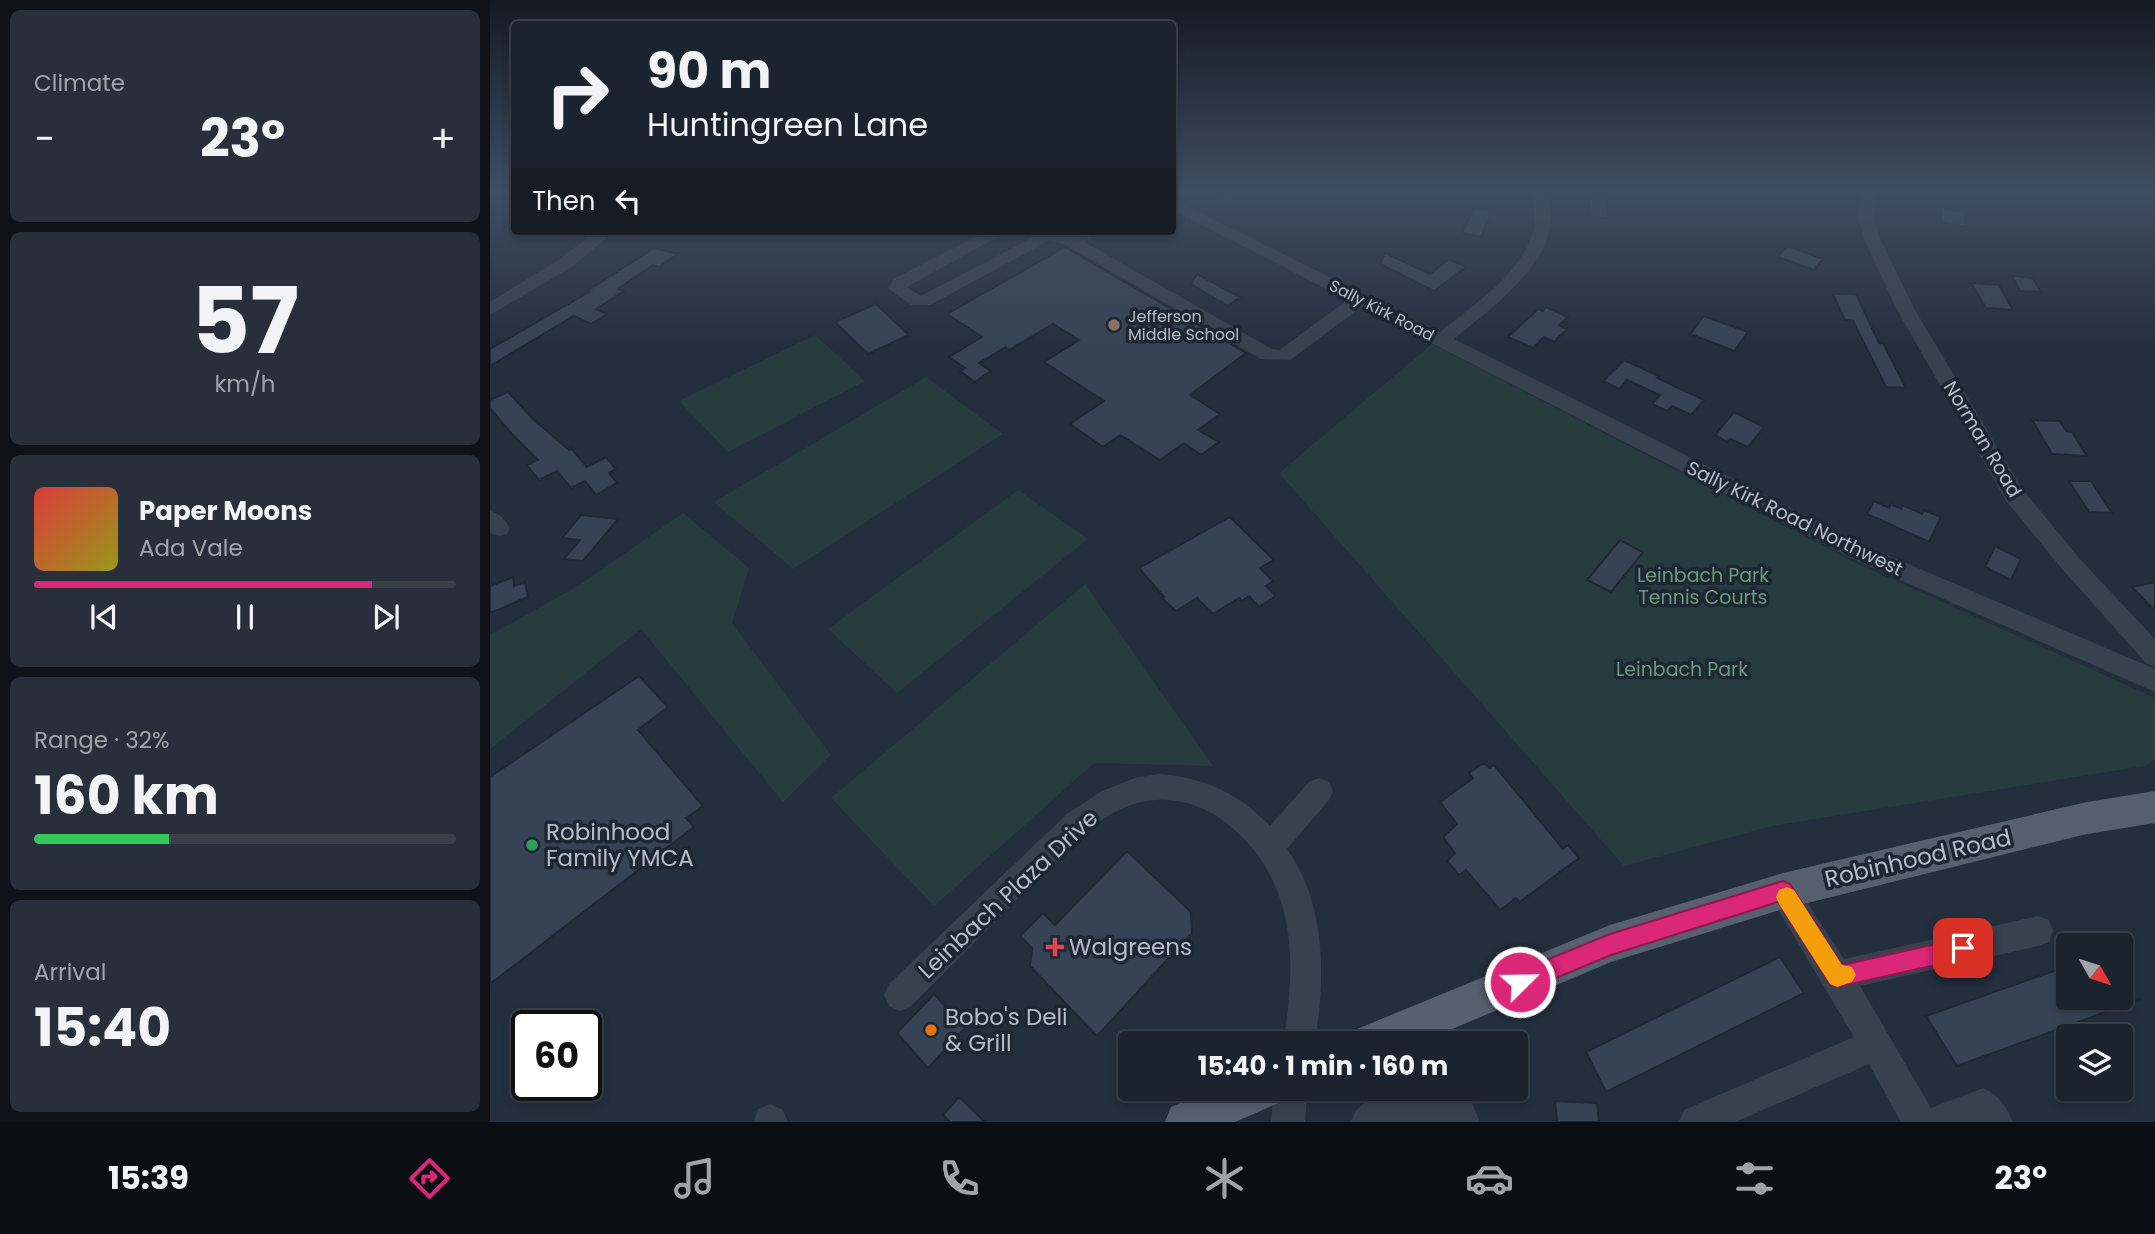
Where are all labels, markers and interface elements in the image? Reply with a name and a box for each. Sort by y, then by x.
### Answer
text: 90 m [647,37,771,105]
icon: right [532,49,623,140]
text: Climate [34,67,125,99]
text: 23° [200,102,285,175]
text: Huntingreen Lane [647,102,928,147]
text: − [34,112,55,165]
text: + [430,112,456,165]
icon: left [609,182,647,220]
text: Then [532,183,595,219]
text: 57 [191,257,299,385]
street label: Sally Kirk Road [1325,274,1438,347]
place label: Jefferson Middle School [1128,305,1239,346]
marker: Jefferson Middle School [1106,317,1122,333]
text: km/h [214,368,276,400]
street label: Norman Road [1937,376,2028,503]
street label: Sally Kirk Road Northwest [1682,454,1907,583]
text: Paper Moons [139,493,312,529]
text: Ada Vale [139,532,243,564]
park label: Leinbach Park Tennis Courts [1637,562,1769,611]
icon: previous [85,598,123,636]
icon: pause [226,598,264,636]
icon: next [367,598,405,636]
park label: Leinbach Park [1616,656,1748,683]
text: Range · 32% [34,724,169,756]
text: 160 km [34,759,219,832]
street label: Leinbach Plaza Drive [911,802,1105,986]
place label: Robinhood Family YMCA [546,816,694,874]
street label: Robinhood Road [1822,821,2014,895]
marker: Robinhood Family YMCA [524,837,540,853]
pin [1933,918,1993,978]
icon: arrive [1944,929,1982,967]
place label: Walgreens [1069,931,1192,963]
north arrow [2056,933,2133,1010]
map controls [2056,933,2133,1101]
marker: Walgreens [1047,939,1063,955]
position arrow [1483,945,1557,1019]
text: Arrival [34,956,106,988]
text: 15:40 [34,991,171,1064]
place label: Bobo's Deli & Grill [945,1001,1068,1059]
speed limit sign: 60 [511,1010,602,1101]
marker: Bobo's Deli & Grill [923,1022,939,1038]
button: layers [2056,1024,2133,1101]
text: 15:40 · 1 min · 160 m [1198,1048,1448,1084]
icon: directions [405,1154,454,1203]
icon: music [670,1154,719,1203]
icon: phone [935,1154,984,1203]
icon: climate [1200,1154,1249,1203]
icon: car [1465,1154,1514,1203]
icon: filters [1730,1154,1779,1203]
text: 15:39 [108,1155,189,1200]
text: 23° [1995,1155,2047,1200]

